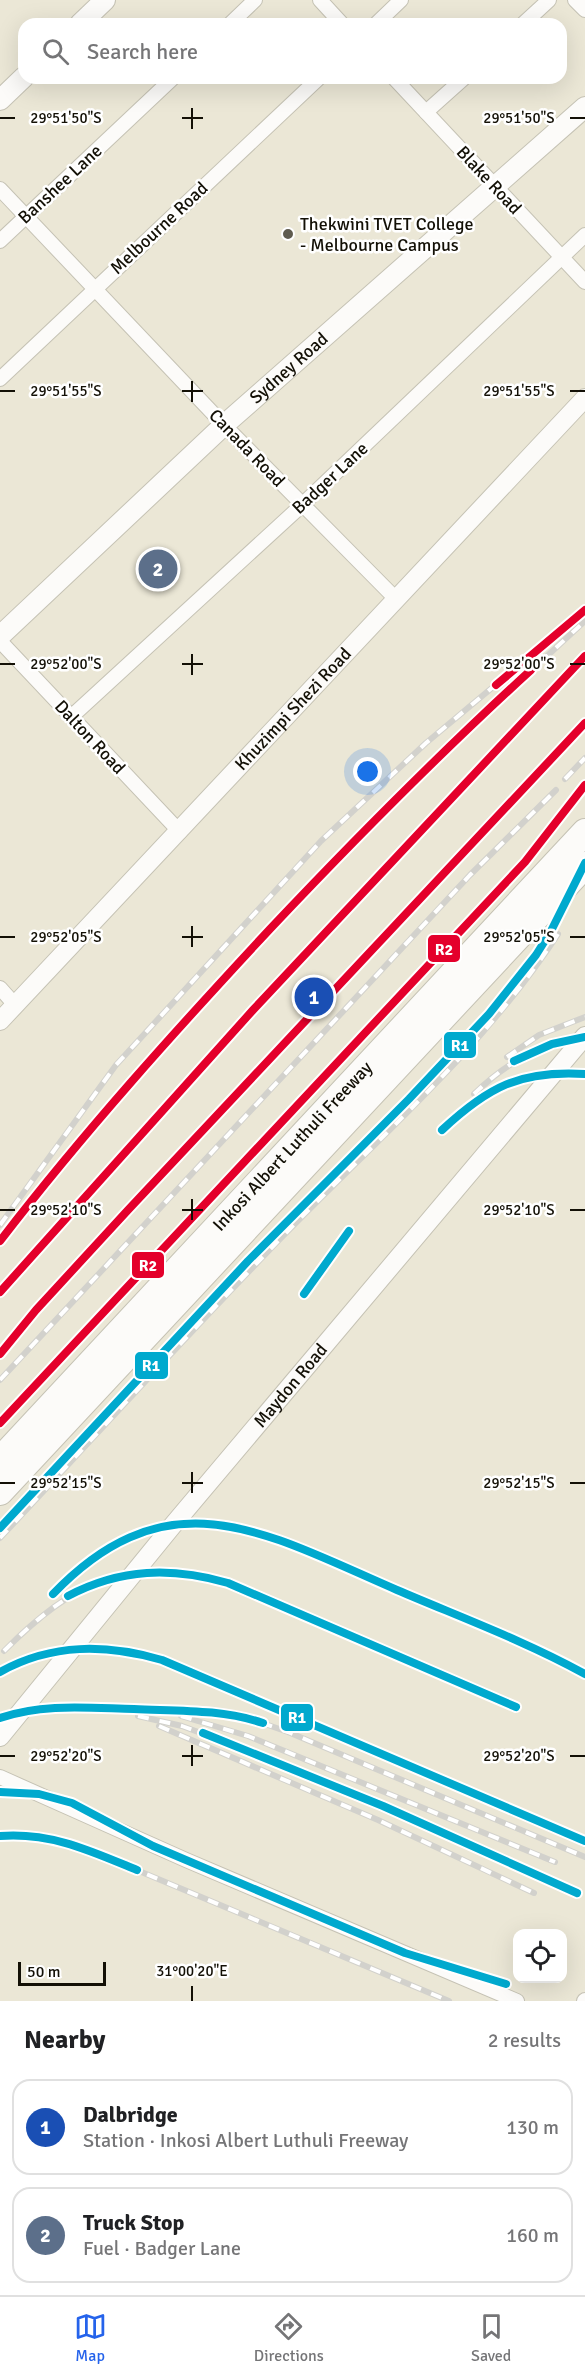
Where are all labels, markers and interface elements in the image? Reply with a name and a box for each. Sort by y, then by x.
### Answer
search box [18,18,567,84]
icon: search [39,35,72,68]
text: Search here [87,38,198,65]
text: 29°51'50"S [30,109,102,127]
text: 29°51'50"S [483,109,555,127]
street label: Banshee Lane [13,140,107,228]
street label: Blake Road [452,141,526,219]
street label: Melbourne Road [106,177,212,279]
place label: Thekwini TVET College - Melbourne Campus [300,213,473,256]
marker: Thekwini TVET College - Melbourne Campus [281,227,295,241]
street label: Sydney Road [245,328,332,408]
text: 29°51'55"S [30,382,102,400]
text: 29°51'55"S [483,382,555,400]
street label: Canada Road [204,404,290,492]
street label: Badger Lane [287,437,373,519]
pin: 2 [138,546,178,592]
street label: Khuzimpi Shezi Road [230,643,356,775]
text: 29°52'00"S [30,655,102,673]
text: 29°52'00"S [483,655,555,673]
street label: Dalton Road [50,695,130,779]
your location [353,757,382,786]
text: 29°52'05"S [30,928,102,946]
text: 29°52'05"S [483,928,555,946]
line badge: R2 [427,934,461,963]
text: R2 [435,940,453,960]
pin: 1 [294,974,334,1020]
line badge: R1 [443,1031,477,1059]
text: R1 [451,1036,470,1056]
street label: Inkosi Albert Luthuli Freeway [208,1056,377,1236]
text: 29°52'10"S [30,1201,102,1219]
text: 29°52'10"S [483,1201,555,1219]
line badge: R2 [131,1251,165,1279]
text: R2 [139,1256,157,1276]
street label: Maydon Road [249,1339,332,1432]
line badge: R1 [134,1351,169,1380]
text: R1 [142,1356,161,1376]
text: 29°52'15"S [30,1474,102,1492]
text: 29°52'15"S [483,1474,555,1492]
line badge: R1 [280,1703,314,1732]
text: R1 [288,1708,307,1728]
text: 29°52'20"S [30,1747,102,1765]
text: 29°52'20"S [483,1747,555,1765]
map controls [513,1929,567,1983]
button: locate [513,1929,567,1983]
scale bar [18,1959,106,1986]
text: 50 m [27,1962,61,1982]
text: 31°00'20"E [156,1962,228,1980]
text: Nearby [24,2024,105,2056]
text: 2 results [488,2028,561,2053]
text: Dalbridge [83,2101,178,2128]
text: 1 [40,2115,51,2140]
text: 130 m [506,2115,559,2140]
text: Station · Inkosi Albert Luthuli Freeway [83,2128,408,2153]
text: Truck Stop [83,2209,184,2236]
text: 2 [40,2223,51,2248]
text: 160 m [506,2223,559,2248]
text: Fuel · Badger Lane [83,2236,241,2261]
tab: Map [74,2310,107,2366]
tab: Directions [254,2310,324,2366]
tab: Saved [471,2310,511,2366]

